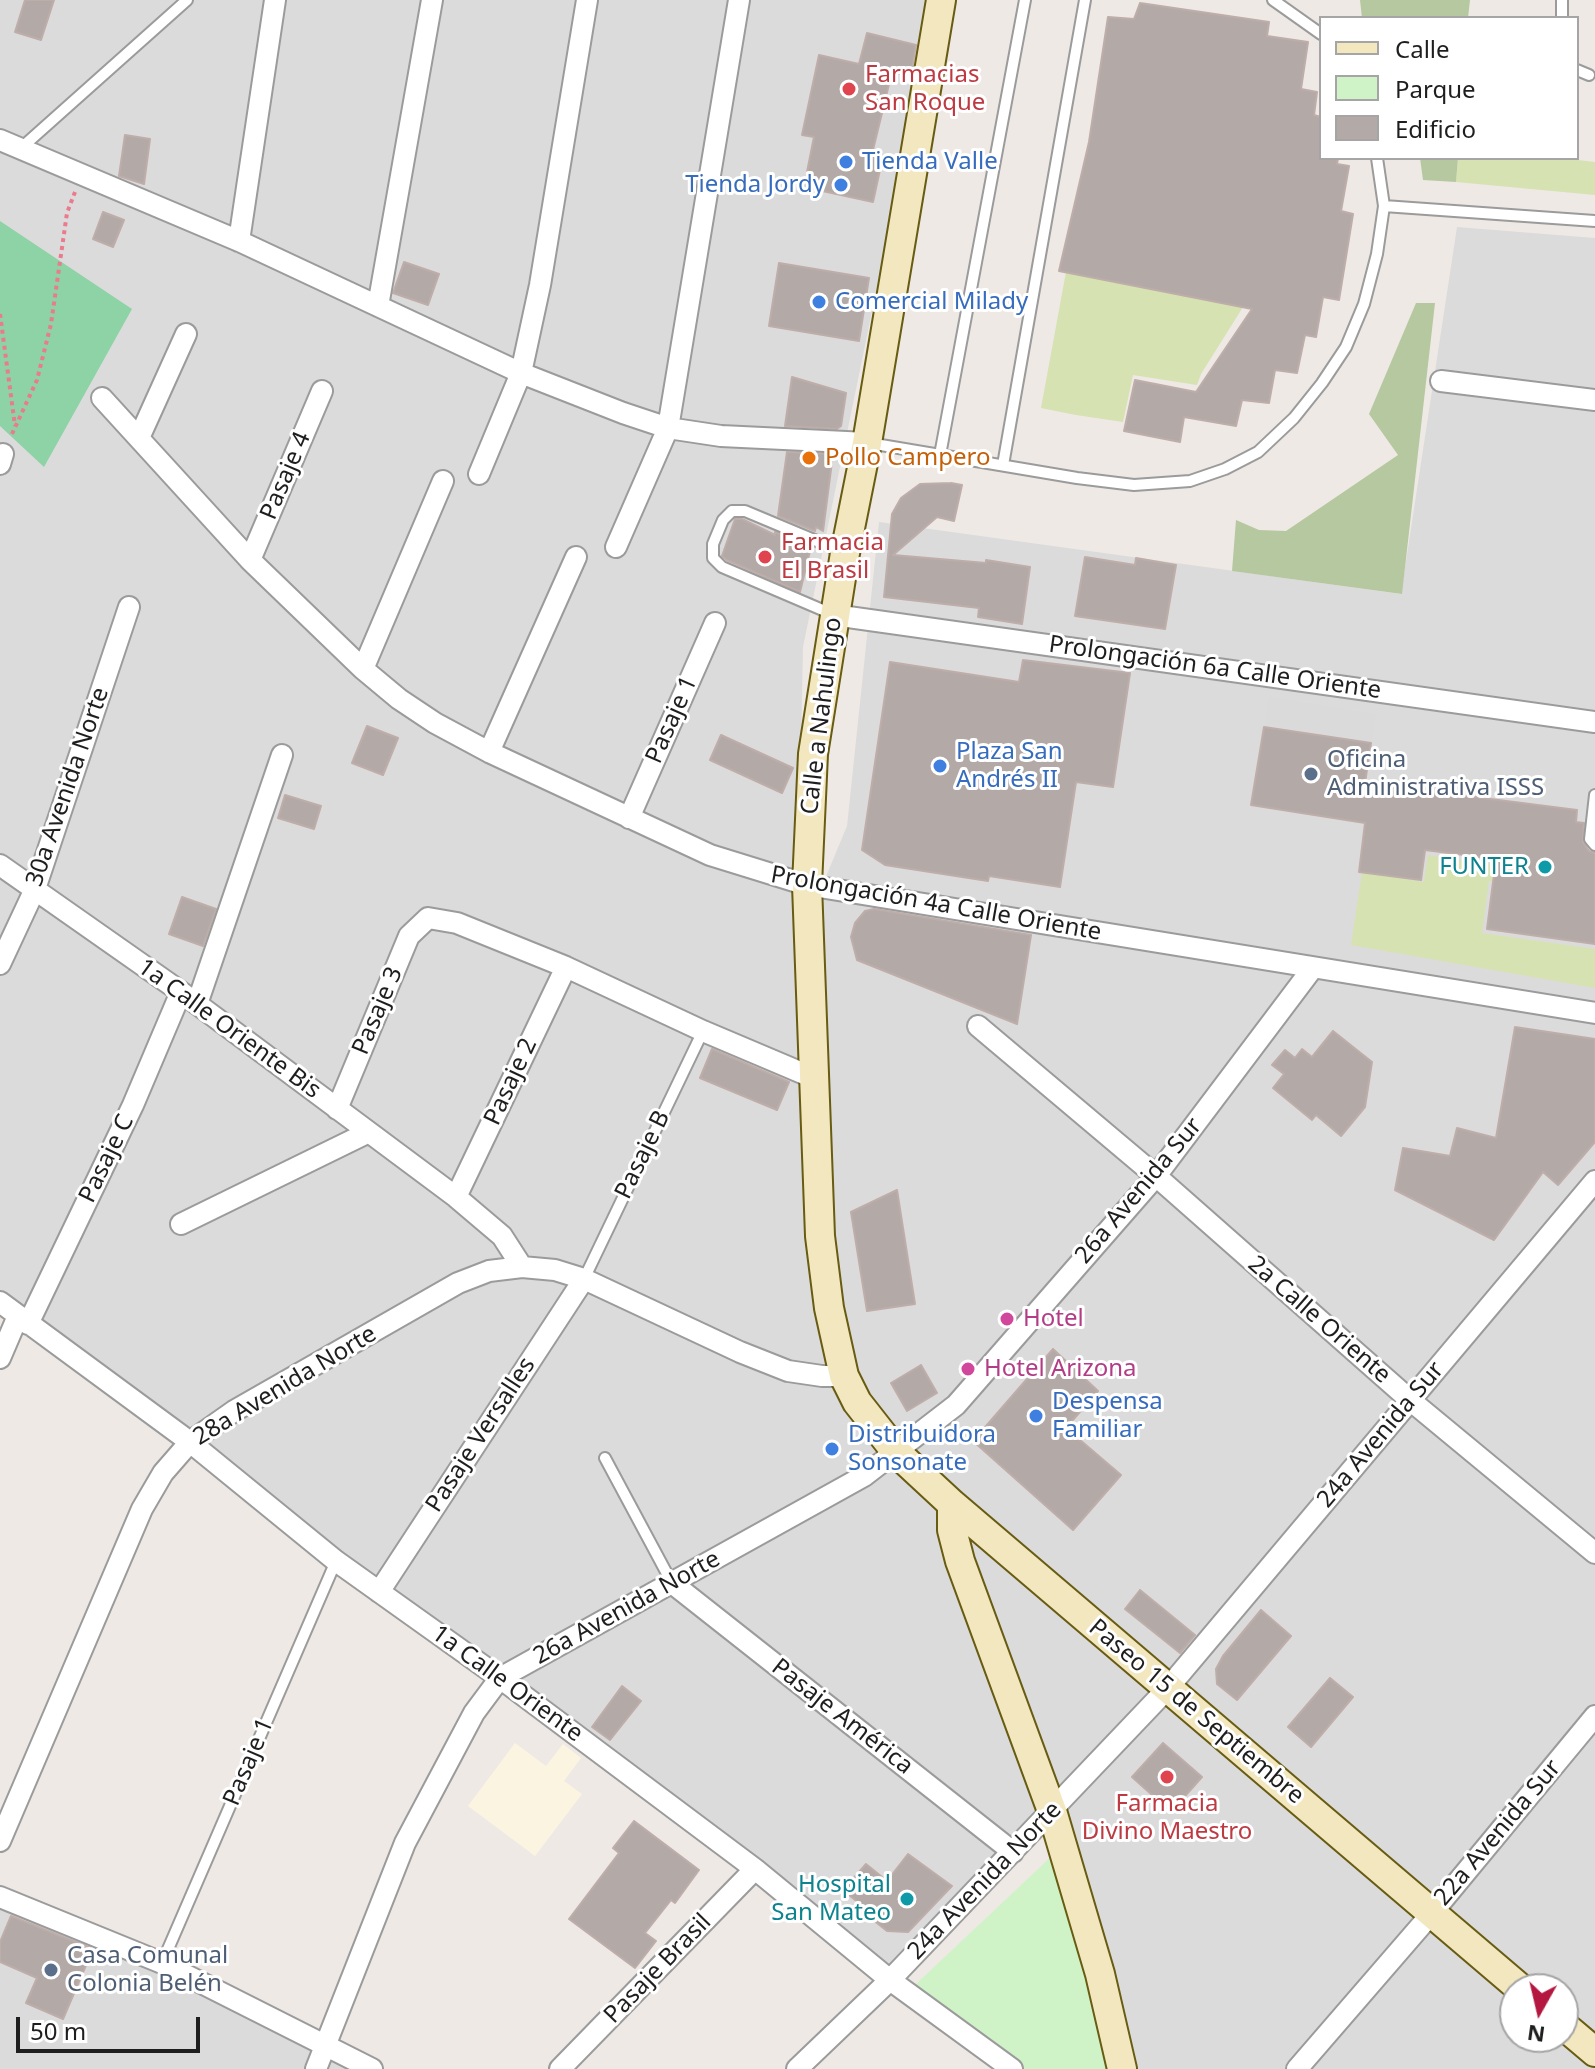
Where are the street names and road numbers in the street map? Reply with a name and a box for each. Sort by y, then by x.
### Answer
street label: Pasaje 4 [255,428,317,524]
street label: Calle a Nahulingo [796,616,848,816]
street label: Prolongación 6a Calle Oriente [1047,630,1383,706]
street label: Pasaje 1 [640,672,704,768]
street label: 30a Avenida Norte [20,684,116,890]
street label: Prolongación 4a Calle Oriente [768,861,1104,947]
street label: 1a Calle Oriente Bis [132,953,326,1105]
street label: Pasaje 3 [347,963,409,1059]
street label: Pasaje 2 [478,1034,544,1130]
street label: Pasaje B [609,1106,677,1204]
street label: Pasaje C [73,1110,141,1208]
street label: 26a Avenida Sur [1070,1112,1208,1270]
street label: 2a Calle Oriente [1242,1250,1396,1390]
street label: 28a Avenida Norte [188,1320,382,1452]
street label: Pasaje Versalles [420,1352,542,1518]
street label: 24a Avenida Sur [1312,1356,1450,1514]
street label: 26a Avenida Norte [529,1545,725,1671]
street label: Paseo 15 de Septiembre [1083,1614,1309,1810]
street label: 1a Calle Oriente [426,1620,588,1748]
street label: Pasaje América [766,1653,918,1781]
street label: Pasaje 1 [218,1714,280,1810]
street label: 22a Avenida Sur [1429,1754,1567,1912]
street label: 24a Avenida Norte [902,1796,1068,1966]
street label: Pasaje Brasil [599,1908,717,2030]

